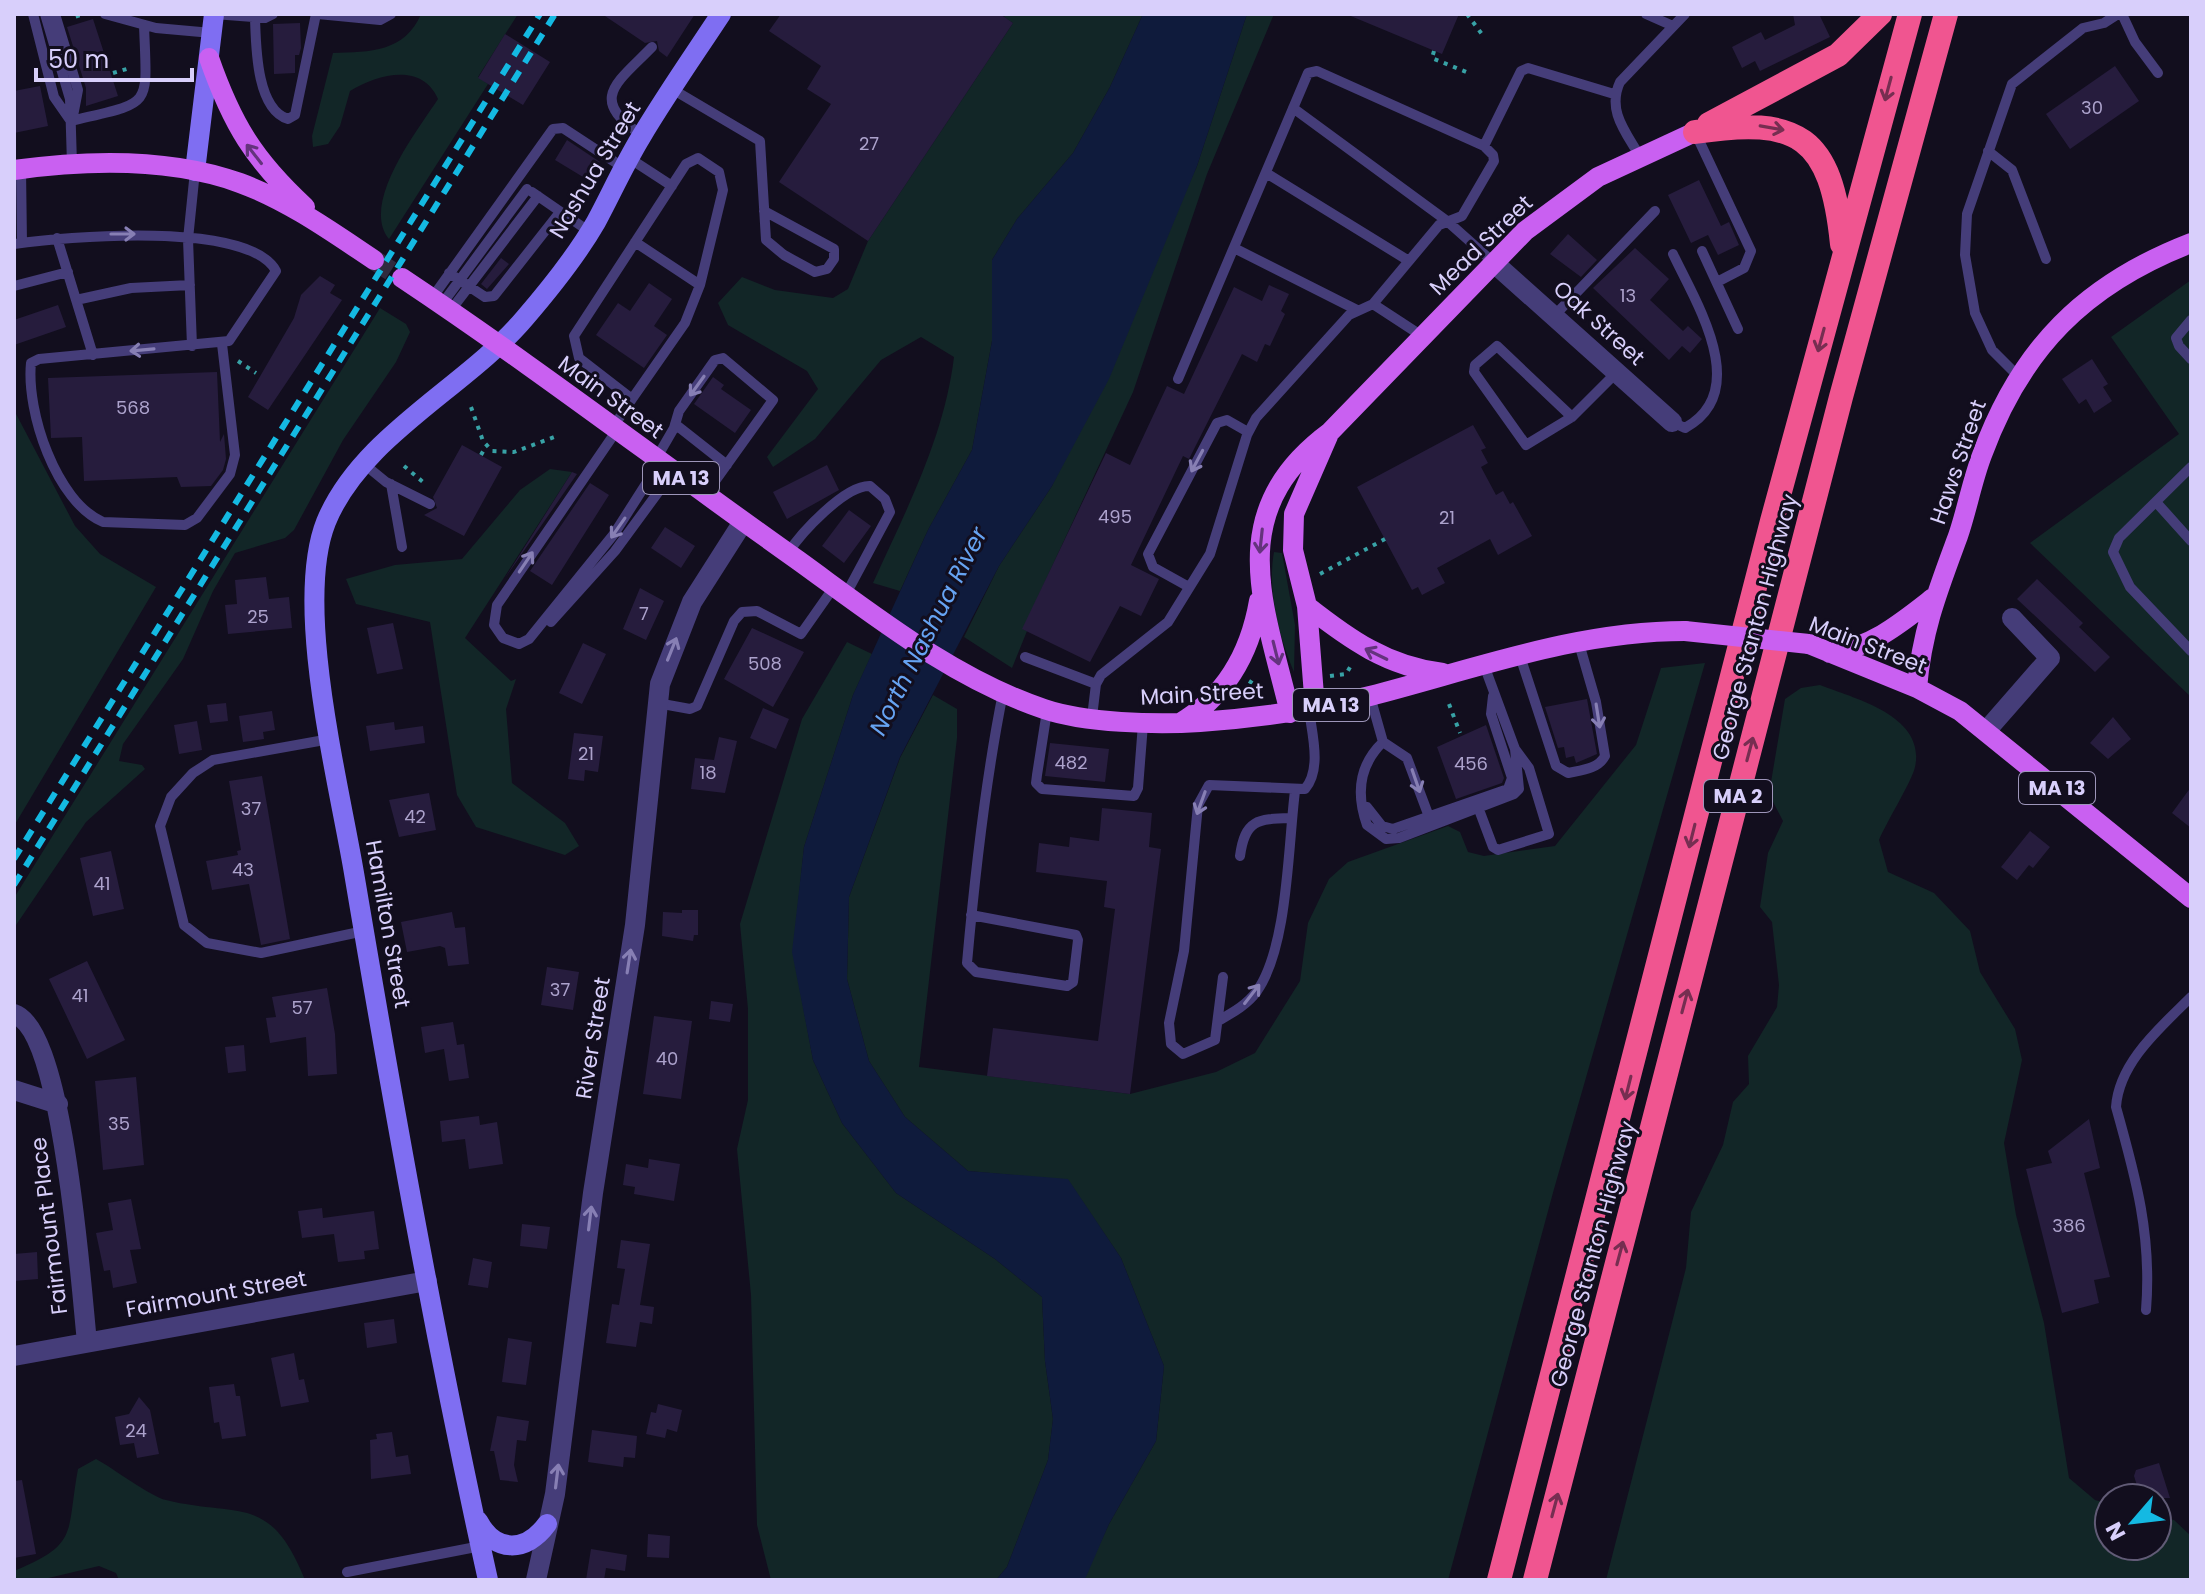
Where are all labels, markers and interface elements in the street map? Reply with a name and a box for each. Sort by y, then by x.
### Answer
scale bar [36,32,192,82]
text: 50 m [48,43,109,76]
one-way arrow [1879,75,1894,101]
house number: 30 [2081,95,2103,120]
street label: Nashua Street [542,96,648,244]
one-way arrow [1758,122,1784,137]
house number: 27 [859,131,879,156]
one-way arrow [246,144,263,165]
street label: Mead Street [1423,188,1539,302]
one-way arrow [109,226,136,242]
street label: Oak Street [1546,273,1652,373]
house number: 13 [1620,283,1636,308]
one-way arrow [1812,327,1827,353]
one-way arrow [130,343,156,358]
street label: Main Street [552,348,670,446]
one-way arrow [688,375,705,396]
house number: 568 [116,395,150,420]
street label: Haws Street [1922,396,1994,528]
one-way arrow [1189,448,1204,472]
road number: MA 13 [643,462,719,494]
street label: George Stanton Highway [1705,490,1806,763]
house number: 495 [1098,504,1132,529]
house number: 21 [1439,505,1455,530]
one-way arrow [610,516,626,538]
water label: North Nashua River [861,520,995,741]
one-way arrow [1254,527,1269,554]
one-way arrow [518,551,534,574]
house number: 7 [639,601,649,626]
house number: 25 [247,604,269,629]
street label: Main Street [1805,608,1931,682]
one-way arrow [666,637,680,662]
one-way arrow [1269,640,1284,665]
one-way arrow [1365,646,1389,661]
house number: 508 [748,651,782,676]
street label: Main Street [1139,675,1265,713]
road number: MA 13 [1293,689,1369,721]
one-way arrow [1591,703,1606,728]
one-way arrow [1744,737,1759,763]
house number: 21 [578,741,594,766]
house number: 482 [1054,750,1088,775]
house number: 456 [1454,751,1488,776]
house number: 18 [699,760,717,785]
one-way arrow [1410,768,1424,793]
road number: MA 13 [2019,772,2095,804]
road number: MA 2 [1704,780,1772,812]
one-way arrow [1193,790,1208,815]
house number: 37 [241,796,261,821]
house number: 42 [404,804,426,829]
one-way arrow [1683,822,1698,848]
street label: Hamilton Street [358,838,418,1010]
house number: 43 [232,857,254,882]
house number: 41 [93,871,111,896]
one-way arrow [623,949,638,975]
street label: River Street [568,975,618,1101]
house number: 37 [550,977,570,1002]
house number: 41 [71,983,89,1008]
one-way arrow [1244,984,1261,1005]
one-way arrow [1679,989,1694,1015]
house number: 57 [291,995,313,1020]
house number: 40 [656,1046,678,1071]
one-way arrow [1619,1074,1634,1100]
house number: 35 [108,1111,130,1136]
street label: George Stanton Highway [1543,1117,1644,1390]
street label: Fairmount Place [23,1136,75,1316]
one-way arrow [582,1205,597,1232]
house number: 386 [2052,1213,2086,1238]
one-way arrow [1613,1240,1628,1266]
street label: Fairmount Street [123,1263,309,1325]
house number: 24 [125,1418,147,1443]
one-way arrow [550,1464,565,1489]
north arrow [2093,1482,2173,1562]
one-way arrow [1548,1492,1563,1518]
text: N [2098,1517,2133,1546]

